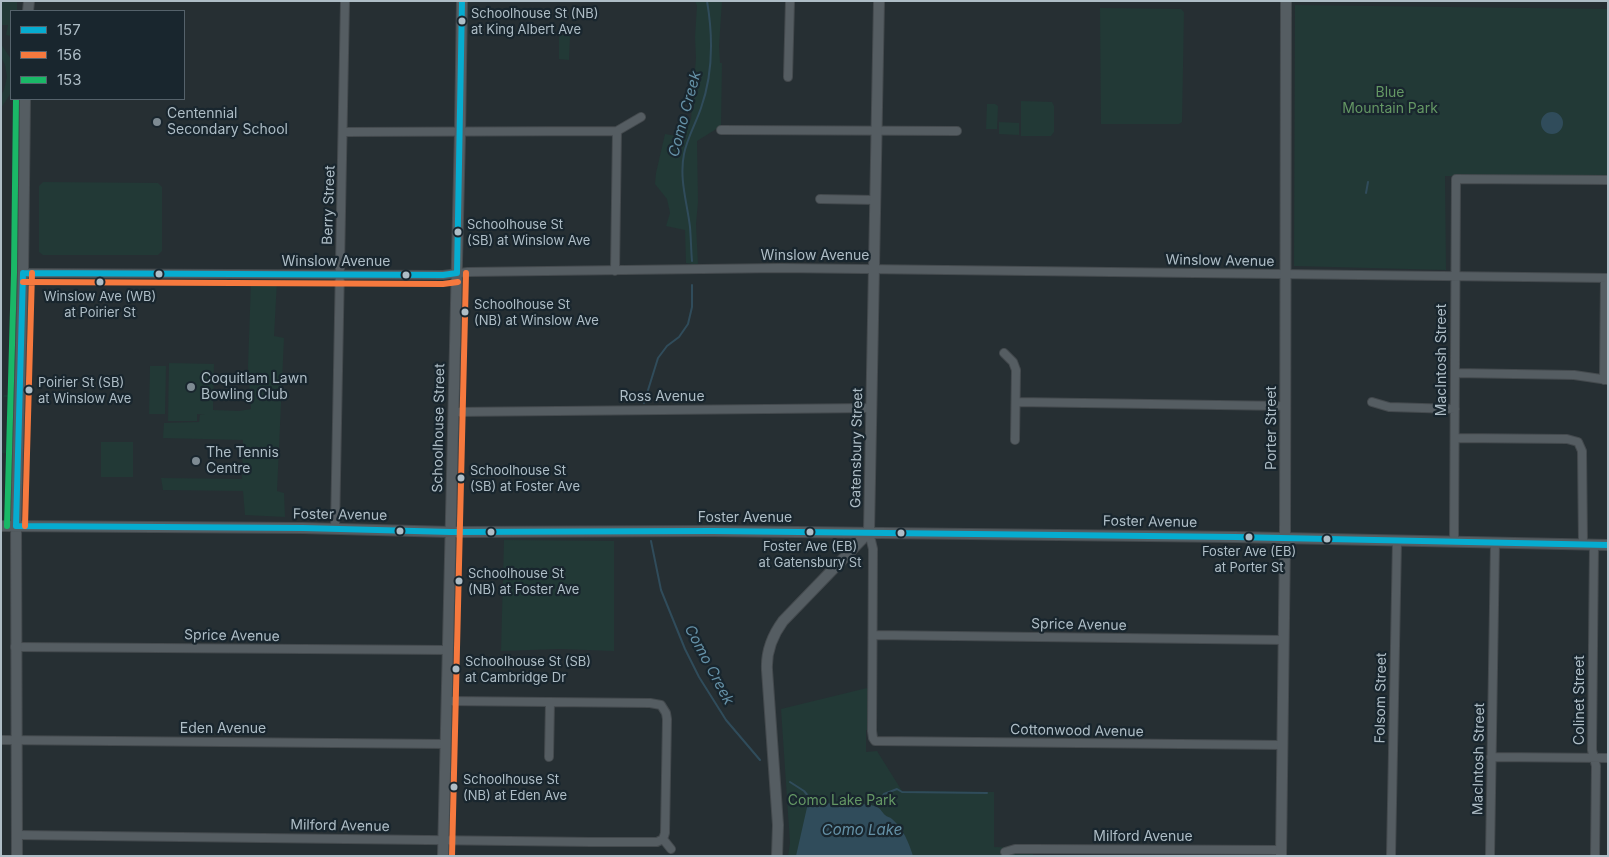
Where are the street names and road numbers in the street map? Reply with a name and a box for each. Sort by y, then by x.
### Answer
street label: Berry Street [319,165,339,245]
street label: Winslow Avenue [761,248,869,264]
street label: Winslow Avenue [1165,252,1275,270]
street label: Winslow Avenue [282,254,390,270]
street label: MacIntosh Street [1434,304,1450,416]
street label: Schoolhouse Street [429,363,449,493]
street label: Porter Street [1264,386,1280,470]
street label: Gatensbury Street [848,388,866,508]
street label: Ross Avenue [619,389,705,405]
street label: Foster Avenue [293,506,387,524]
street label: Foster Avenue [698,510,792,526]
street label: Foster Avenue [1103,513,1197,531]
street label: Sprice Avenue [1031,616,1127,634]
street label: Sprice Avenue [184,627,280,645]
street label: Folsom Street [1372,652,1390,744]
street label: Colinet Street [1572,655,1588,745]
street label: MacIntosh Street [1470,703,1488,815]
street label: Eden Avenue [180,721,266,737]
street label: Cottonwood Avenue [1010,721,1144,741]
street label: Milford Avenue [290,817,390,835]
street label: Milford Avenue [1093,829,1193,845]

